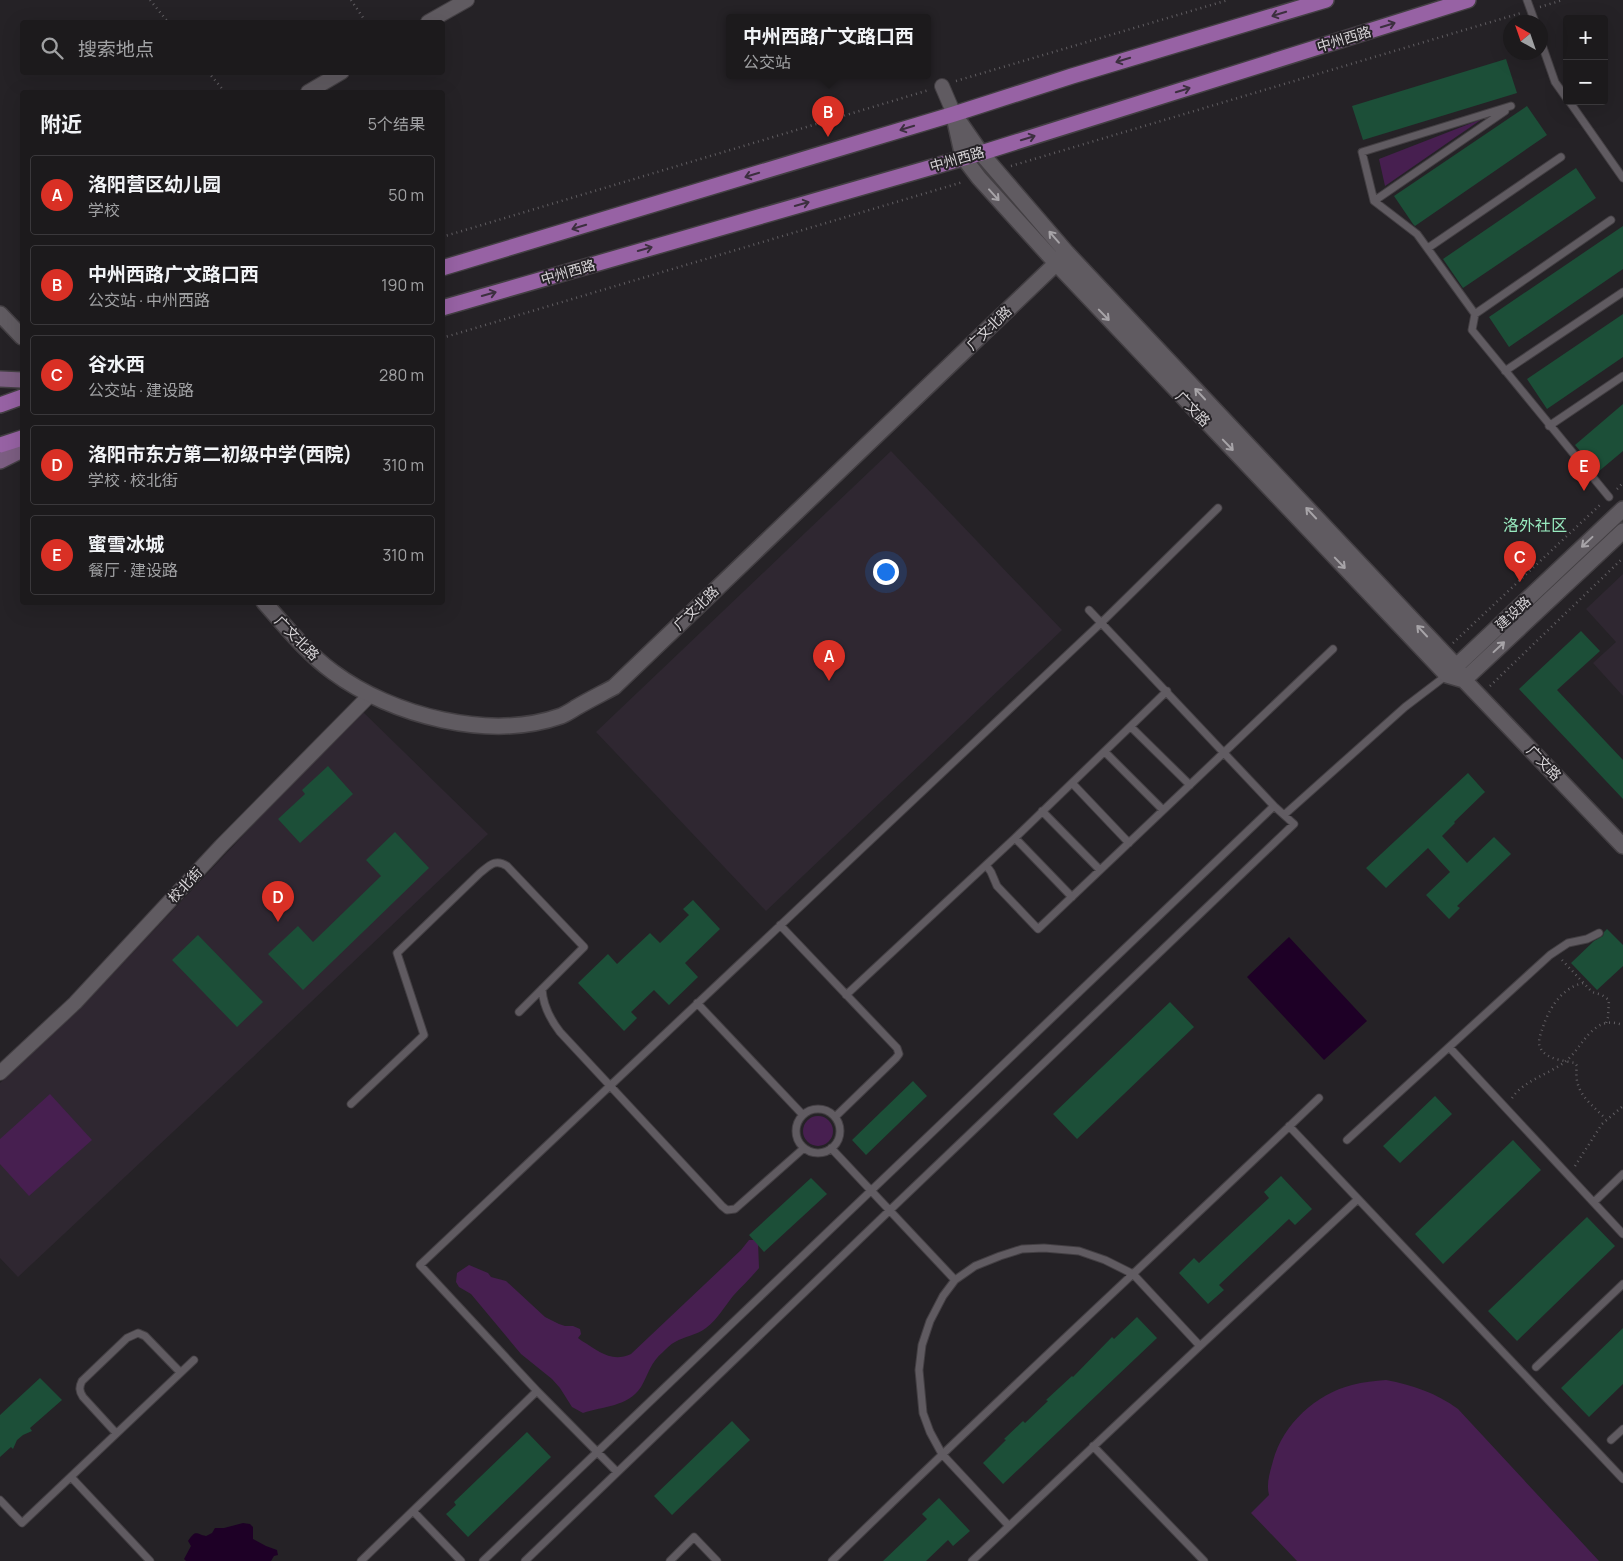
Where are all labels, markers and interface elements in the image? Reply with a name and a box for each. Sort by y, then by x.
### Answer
one-way arrow [1271,9,1287,19]
popup [726,14,931,79]
north arrow [1503,15,1548,60]
map controls [1563,15,1608,105]
button: + [1563,15,1608,60]
search box [20,20,445,75]
one-way arrow [1379,20,1395,30]
street label: 中州西路 [1314,21,1373,56]
text: 中州西路广文路口西 [743,23,914,49]
icon: search [38,34,66,62]
text: 搜索地点 [78,36,154,62]
text: 公交站 [743,51,791,73]
one-way arrow [1116,56,1132,66]
button: − [1563,60,1608,105]
one-way arrow [1174,84,1190,94]
pin: B [812,96,844,137]
text: 附近 [40,110,82,138]
text: 5个结果 [368,113,425,135]
one-way arrow [900,123,916,133]
one-way arrow [1019,133,1035,143]
street label: 中州西路 [927,142,986,175]
one-way arrow [744,170,760,180]
text: 洛阳营区幼儿园 [88,171,221,197]
text: A [52,184,62,206]
text: 50 m [388,184,424,206]
one-way arrow [988,188,1000,201]
text: 学校 [88,199,120,221]
one-way arrow [793,199,809,208]
one-way arrow [572,222,588,232]
one-way arrow [1048,230,1059,243]
one-way arrow [637,244,653,254]
street label: 中州西路 [538,255,597,288]
text: 中州西路广文路口西 [88,261,259,287]
text: B [52,274,62,296]
text: 190 m [381,274,424,296]
text: 公交站 · 中州西路 [88,289,210,311]
one-way arrow [481,289,497,299]
street label: 广文北路 [962,301,1015,354]
one-way arrow [1098,308,1110,321]
text: 谷水西 [88,351,145,377]
text: C [51,364,63,386]
text: 280 m [379,364,424,386]
text: 公交站 · 建设路 [88,379,194,401]
street label: 广文路 [1172,387,1215,430]
one-way arrow [1194,388,1206,400]
one-way arrow [1222,439,1234,451]
text: 洛阳市东方第二初级中学(西院) [88,441,352,467]
pin: E [1568,450,1600,491]
text: D [51,454,63,476]
text: 310 m [382,454,424,476]
text: 学校 · 校北街 [88,469,178,491]
one-way arrow [1305,506,1317,519]
district label: 洛外社区 [1503,514,1567,536]
text: 蜜雪冰城 [88,531,164,557]
one-way arrow [1581,536,1594,548]
pin: C [1504,541,1536,582]
text: E [52,544,62,566]
text: 310 m [382,544,424,566]
one-way arrow [1334,557,1346,569]
text: 餐厅 · 建设路 [88,559,178,581]
your location [873,559,899,585]
street label: 广文北路 [669,581,722,634]
street label: 建设路 [1491,591,1534,634]
street label: 广文北路 [271,611,324,664]
one-way arrow [1416,625,1428,638]
pin: A [813,640,845,681]
one-way arrow [1493,641,1506,653]
street label: 广文路 [1523,741,1566,784]
street label: 校北街 [163,863,206,906]
pin: D [262,881,294,922]

